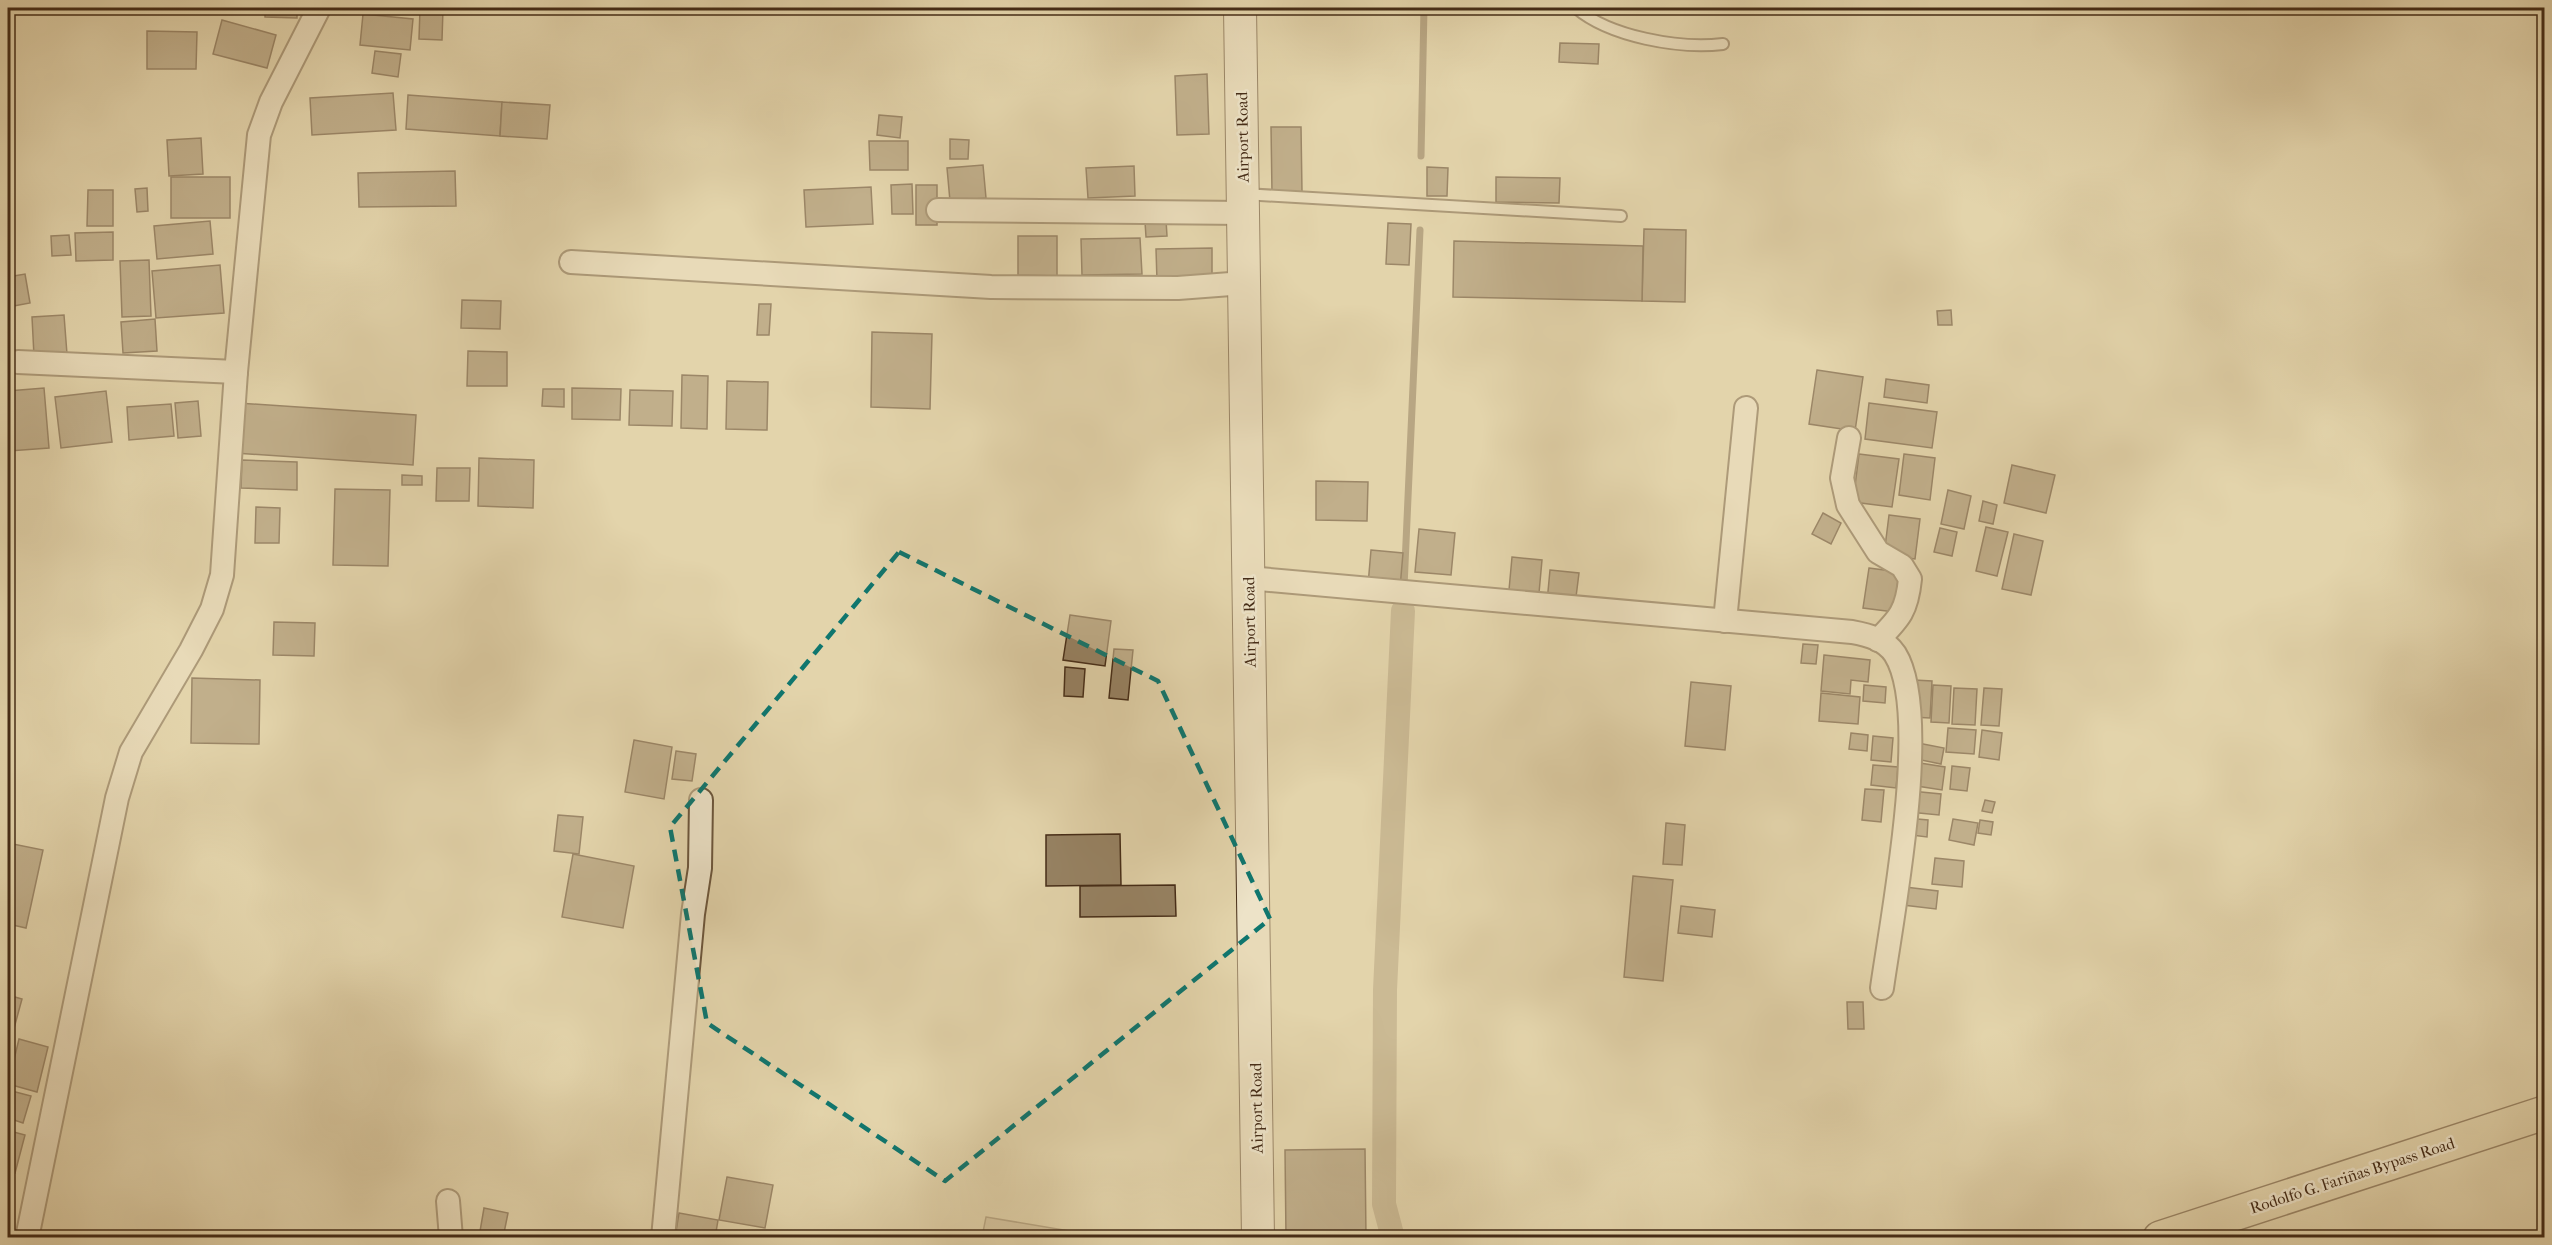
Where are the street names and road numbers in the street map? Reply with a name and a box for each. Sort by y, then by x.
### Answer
street label: Airport Road [1232,91,1253,183]
street label: Airport Road [1239,576,1260,668]
street label: Airport Road [1246,1062,1267,1154]
street label: Rodolfo G. Fariñas Bypass Road [2247,1133,2457,1218]

